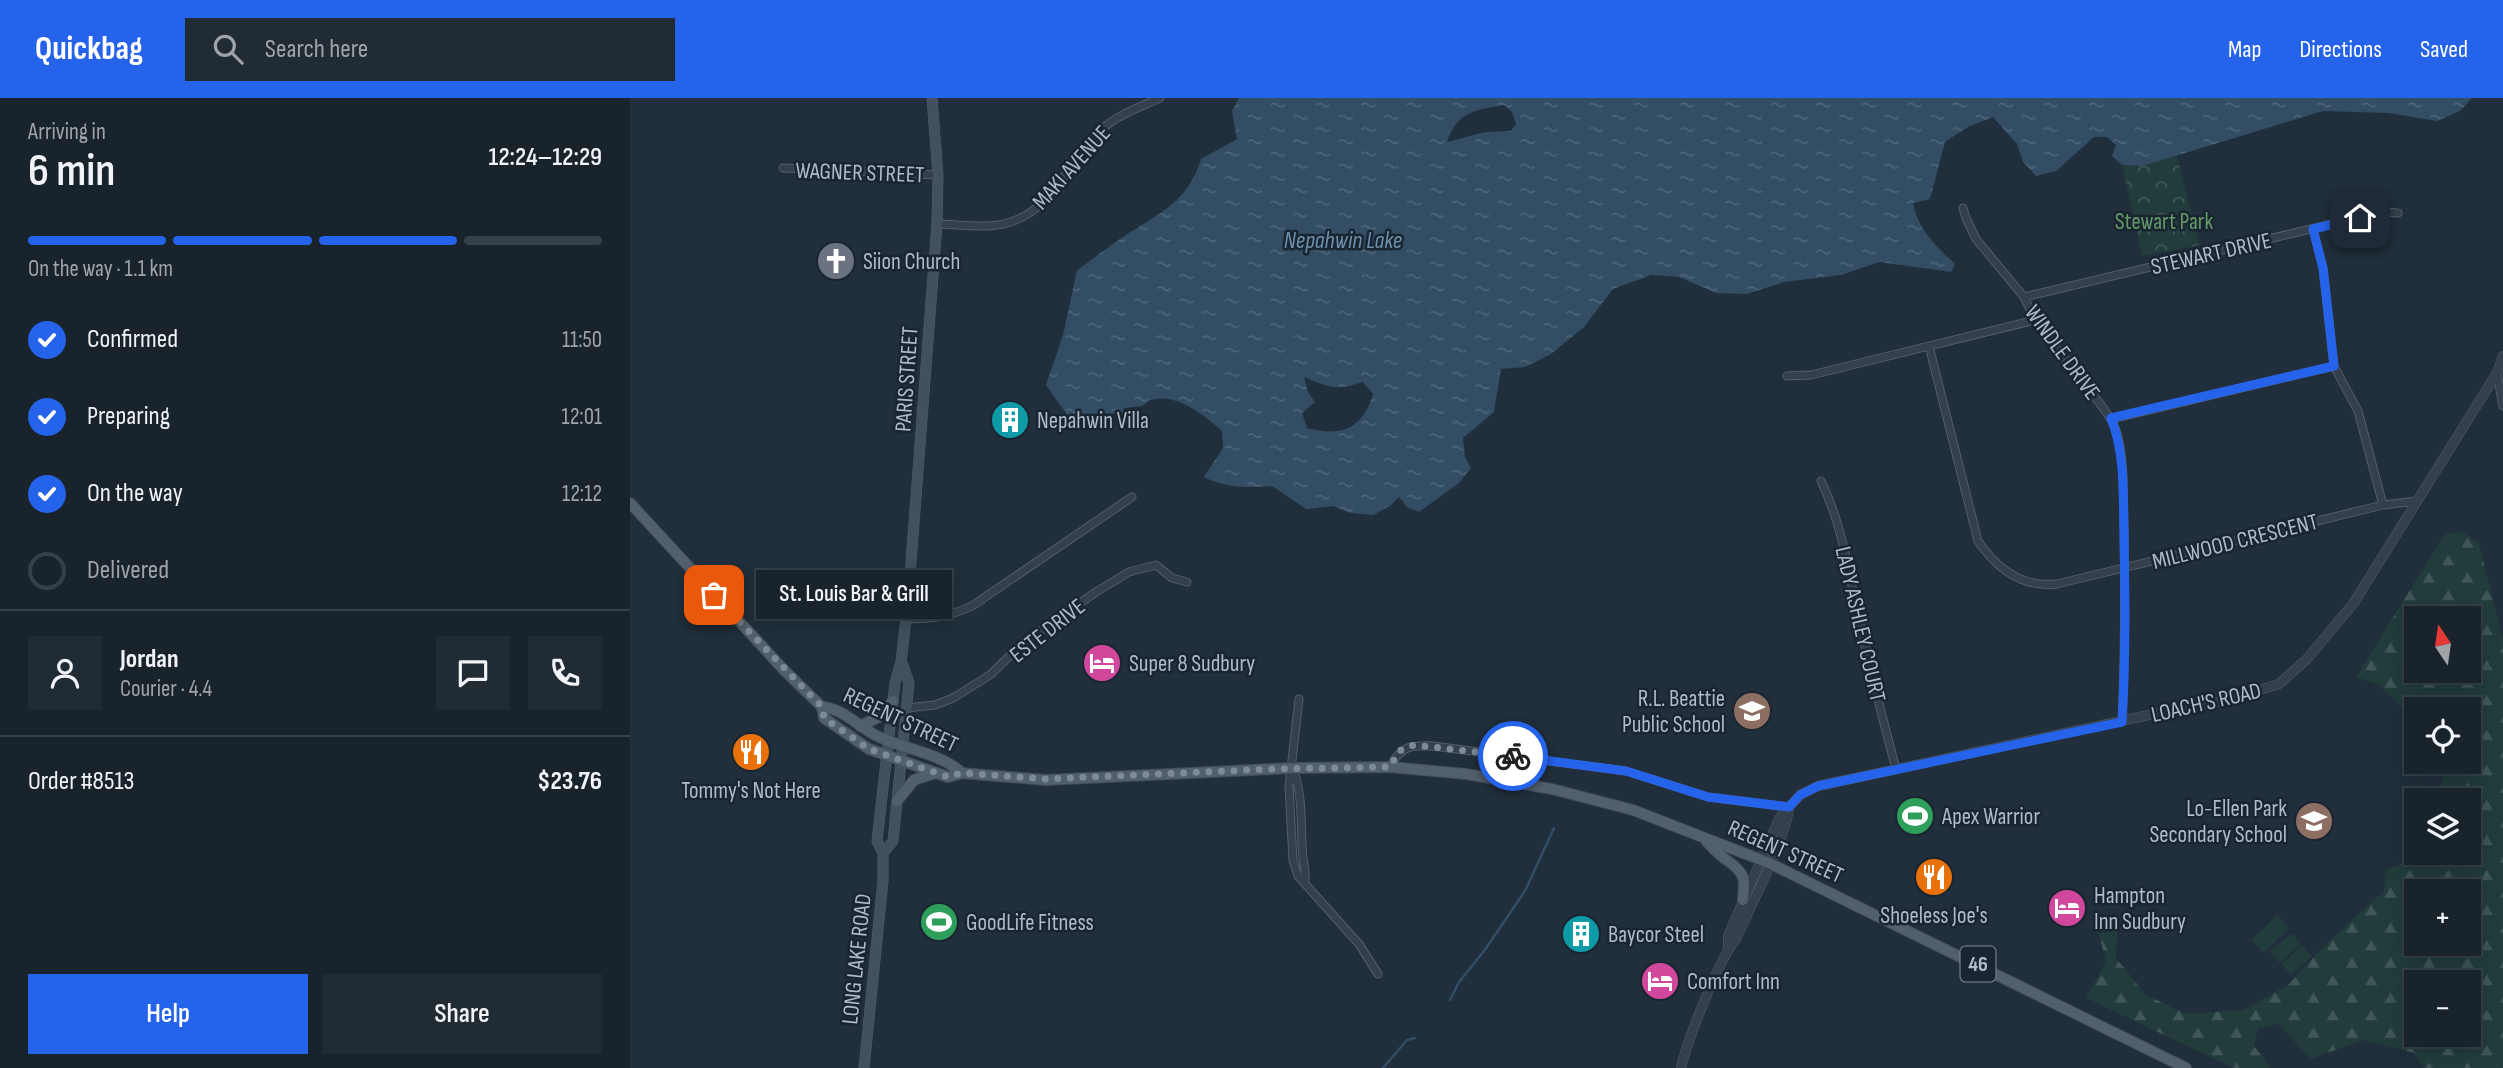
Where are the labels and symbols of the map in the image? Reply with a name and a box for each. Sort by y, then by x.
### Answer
street label: MAKI AVENUE [1027,120,1117,216]
street label: WAGNER STREET [795,157,925,189]
pin [2330,188,2390,248]
park label: Stewart Park [2115,208,2213,236]
water label: Nepahwin Lake [1284,226,1402,255]
street label: STEWART DRIVE [2148,227,2274,281]
church icon: Siion Church [815,240,857,282]
place label: Siion Church [863,248,960,276]
street label: WINDLE DRIVE [2018,300,2106,406]
street label: PARIS STREET [889,325,925,433]
building icon: Nepahwin Villa [989,399,1031,441]
place label: Nepahwin Villa [1037,407,1149,435]
street label: MILLWOOD CRESCENT [2150,508,2321,576]
street label: LADY ASHLEY COURT [1829,544,1892,705]
pin [684,565,744,625]
callout: St. Louis Bar & Grill [756,570,952,620]
street label: ESTE DRIVE [1004,593,1091,669]
north arrow [2404,606,2482,682]
hotel icon: Super 8 Sudbury [1081,642,1123,684]
place label: Super 8 Sudbury [1129,650,1255,678]
street label: LOACH'S ROAD [2149,677,2264,729]
street label: REGENT STREET [839,681,962,759]
place label: R.L. Beattie Public School [1622,685,1725,739]
school or university icon: R.L. Beattie Public School [1731,690,1773,732]
courier [1478,721,1548,791]
restaurant icon: Tommy's Not Here [730,731,772,773]
place label: Tommy's Not Here [681,777,821,805]
sports icon: Apex Warrior [1894,795,1936,837]
place label: Lo-Ellen Park Secondary School [2149,795,2287,849]
school or university icon: Lo-Ellen Park Secondary School [2293,800,2335,842]
place label: Apex Warrior [1941,803,2040,831]
street label: REGENT STREET [1724,814,1848,890]
restaurant icon: Shoeless Joe's [1913,856,1955,898]
place label: Hampton Inn Sudbury [2094,882,2186,936]
hotel icon: Hampton Inn Sudbury [2046,887,2088,929]
street label: LONG LAKE ROAD [836,892,878,1026]
sports icon: GoodLife Fitness [918,901,960,943]
place label: Shoeless Joe's [1880,902,1988,930]
place label: GoodLife Fitness [966,909,1094,937]
building icon: Baycor Steel [1560,913,1602,955]
place label: Baycor Steel [1608,921,1704,949]
road number: 46 [1960,946,1996,982]
hotel icon: Comfort Inn [1639,960,1681,1002]
place label: Comfort Inn [1687,968,1780,996]

